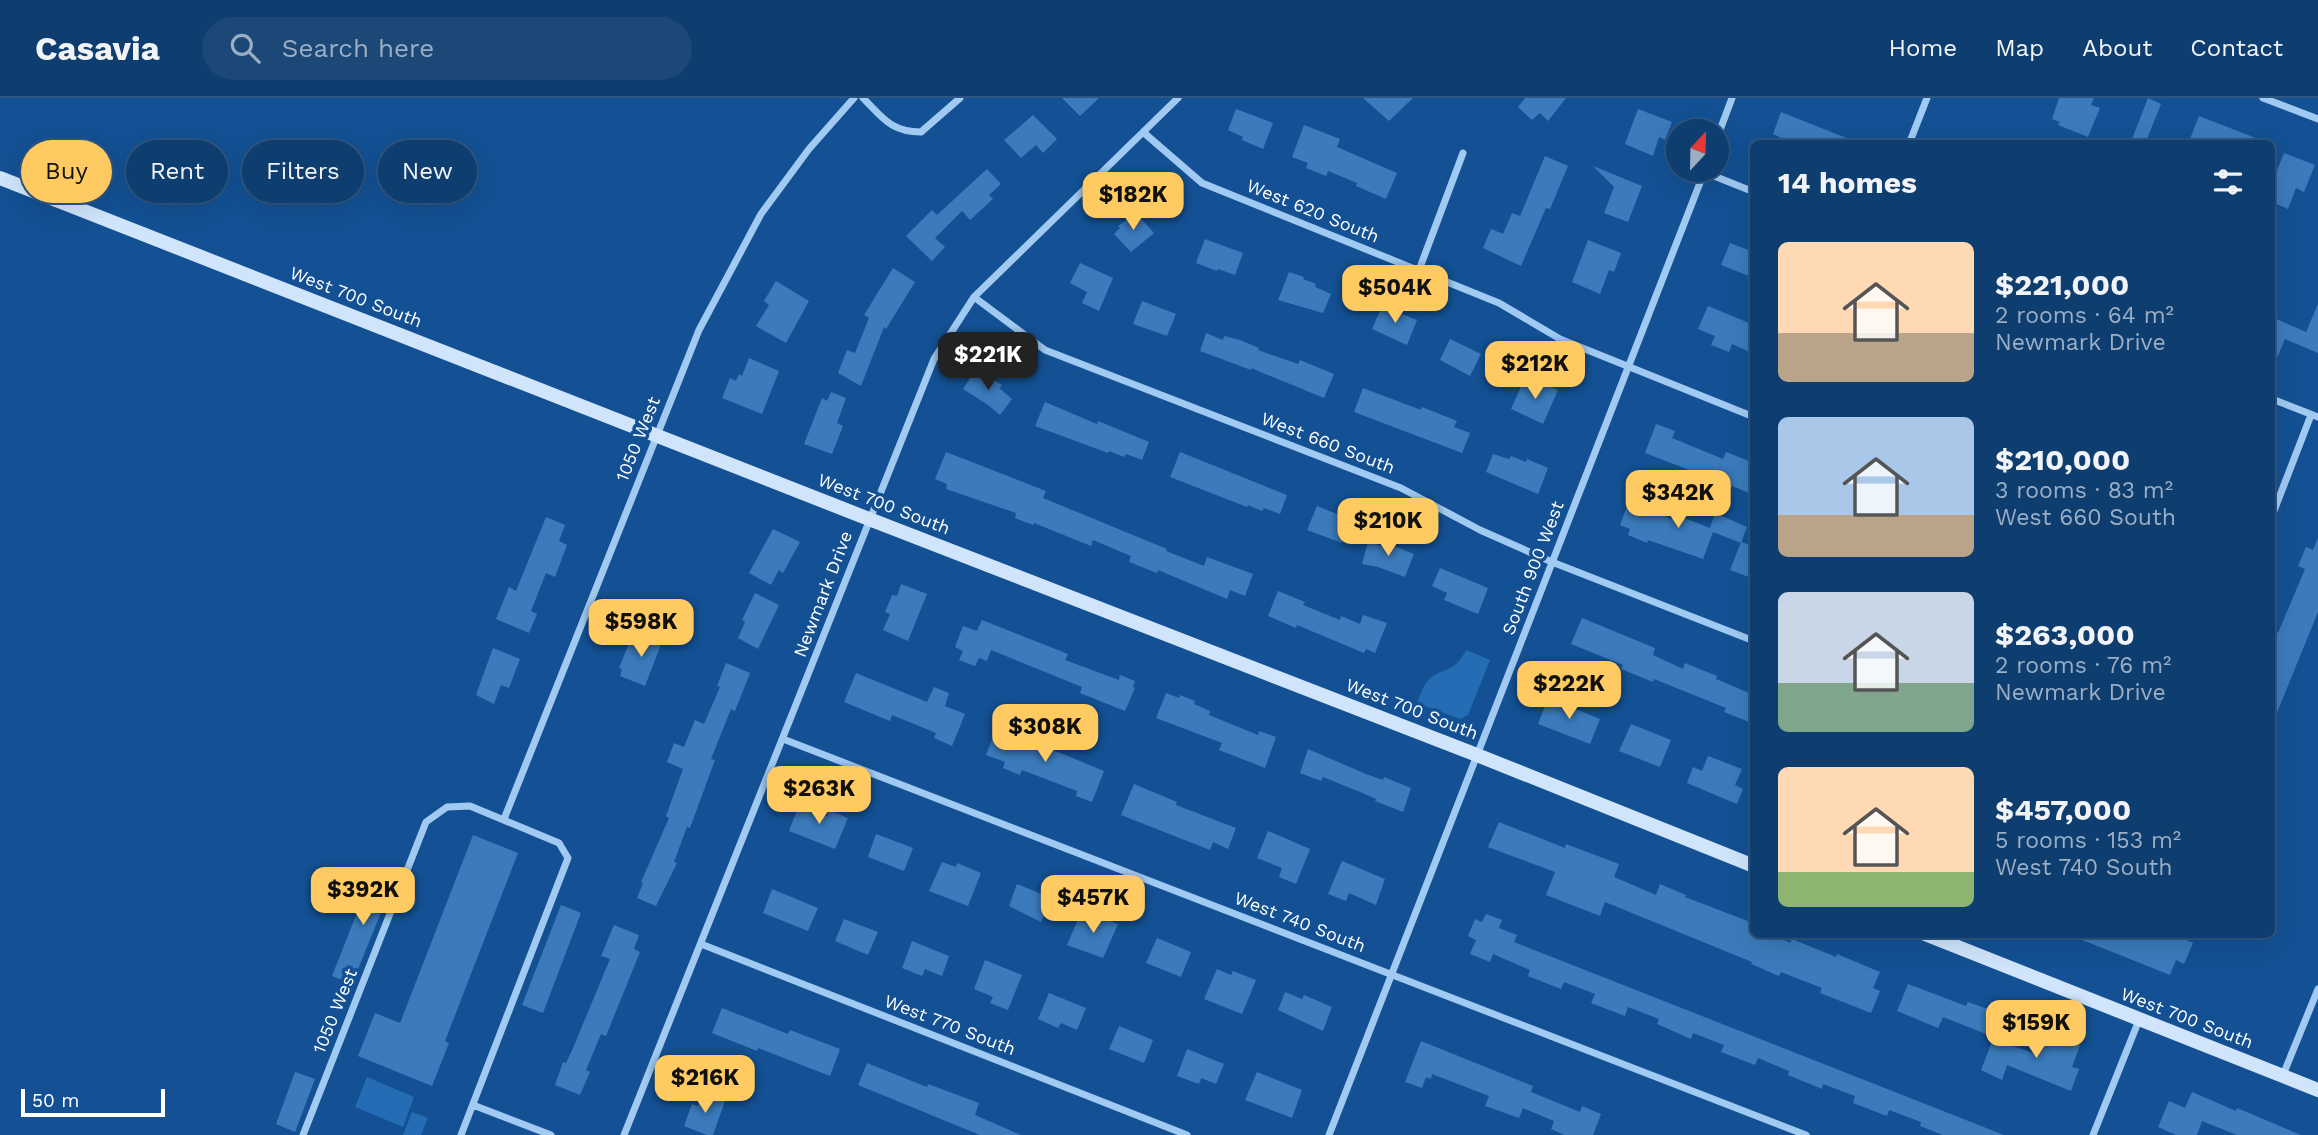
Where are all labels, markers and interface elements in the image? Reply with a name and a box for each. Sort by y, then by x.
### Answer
search box [202,17,692,80]
text: Casavia [35,29,160,68]
icon: search [226,29,264,67]
text: Search here [282,33,434,63]
text: Home [1889,34,1957,62]
text: Map [1995,34,2044,62]
text: About [2082,34,2152,62]
text: Contact [2190,34,2283,62]
north arrow [1666,119,1729,182]
map controls [1666,119,1729,182]
chip: Buy [21,140,112,203]
chip: Rent [126,140,228,203]
chip: Filters [242,140,364,203]
chip: New [378,140,477,203]
icon: filters [2209,163,2247,201]
text: 14 homes [1778,165,1917,200]
pin: $182K [1084,172,1182,232]
street label: West 620 South [1244,174,1383,247]
text: $182K [1099,181,1167,208]
street label: West 700 South [287,262,425,331]
pin: $504K [1346,266,1444,325]
text: $221,000 [1995,267,2129,302]
icon: home [1834,270,1918,354]
text: $504K [1358,274,1432,301]
text: 2 rooms · 64 m² [1995,302,2174,329]
text: Newmark Drive [1995,329,2166,356]
pin: $221K [939,332,1037,392]
text: $221K [954,341,1022,368]
pin: $212K [1486,342,1584,401]
text: $212K [1501,350,1569,377]
street label: 1050 West [611,393,664,484]
street label: West 660 South [1258,407,1398,478]
text: $210,000 [1995,442,2130,477]
icon: home [1834,445,1918,529]
street label: West 700 South [815,469,953,538]
pin: $342K [1629,470,1727,530]
text: 3 rooms · 83 m² [1995,477,2173,504]
text: $342K [1642,479,1714,506]
pin: $210K [1339,498,1437,558]
street label: South 900 West [1497,498,1568,638]
text: West 660 South [1995,504,2176,531]
text: $210K [1353,507,1423,534]
street label: Newmark Drive [789,528,856,660]
pin: $598K [592,600,690,659]
text: $598K [605,608,677,635]
text: $263,000 [1995,617,2135,652]
icon: home [1834,620,1918,704]
text: 2 rooms · 76 m² [1995,652,2171,679]
pin: $222K [1520,662,1618,721]
text: $222K [1533,670,1605,697]
street label: West 700 South [1343,674,1481,743]
text: Newmark Drive [1995,679,2166,706]
pin: $308K [996,704,1094,764]
text: $308K [1008,713,1082,740]
pin: $263K [770,766,868,826]
text: $263K [783,775,855,802]
text: $457,000 [1995,792,2131,827]
icon: home [1834,795,1918,879]
text: 5 rooms · 153 m² [1995,827,2181,854]
text: West 740 South [1995,854,2172,881]
pin: $392K [314,868,412,927]
text: $392K [327,876,399,903]
pin: $457K [1044,876,1142,935]
text: $457K [1057,884,1129,911]
street label: West 740 South [1232,887,1369,956]
street label: 1050 West [308,965,361,1056]
street label: West 700 South [2118,983,2256,1052]
street label: West 770 South [882,990,1019,1059]
pin: $159K [1987,1000,2085,1060]
text: $159K [2002,1009,2070,1036]
pin: $216K [656,1056,754,1115]
text: $216K [671,1064,739,1091]
scale bar [21,1086,164,1118]
text: 50 m [32,1089,79,1112]

